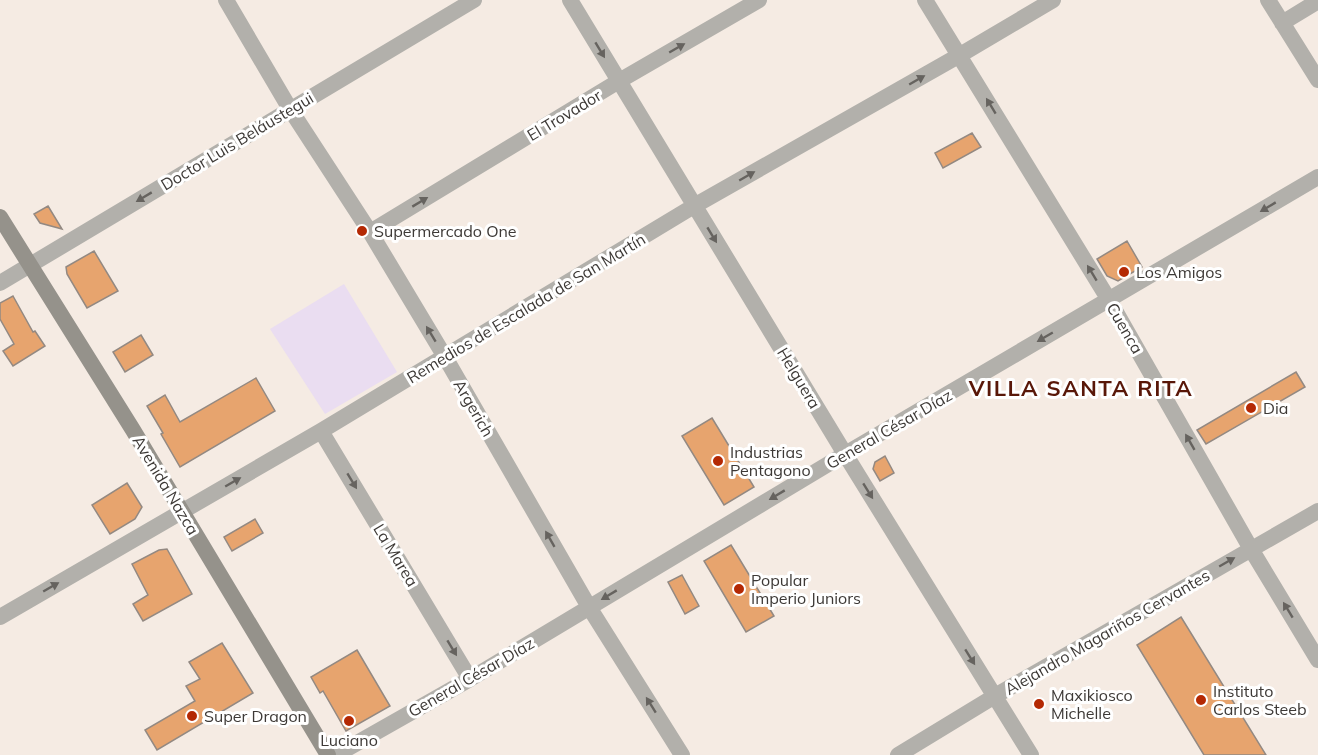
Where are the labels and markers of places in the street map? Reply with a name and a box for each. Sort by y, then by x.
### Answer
place label: Supermercado One [374,221,517,241]
marker: Supermercado One [355,224,369,238]
place label: Los Amigos [1136,262,1222,282]
marker: Los Amigos [1117,265,1131,279]
place label: Dia [1263,398,1288,418]
marker: Dia [1244,401,1258,415]
place label: Industrias Pentagono [730,442,811,480]
marker: Industrias Pentagono [711,454,725,468]
place label: Popular Imperio Juniors [751,570,861,608]
marker: Popular Imperio Juniors [732,582,746,596]
place label: Instituto Carlos Steeb [1213,681,1307,719]
place label: Maxikiosco Michelle [1051,685,1133,723]
marker: Instituto Carlos Steeb [1194,693,1208,707]
marker: Maxikiosco Michelle [1032,697,1046,711]
place label: Super Dragon [204,706,307,726]
marker: Super Dragon [185,709,199,723]
marker: Luciano [342,714,356,728]
place label: Luciano [320,730,378,750]

